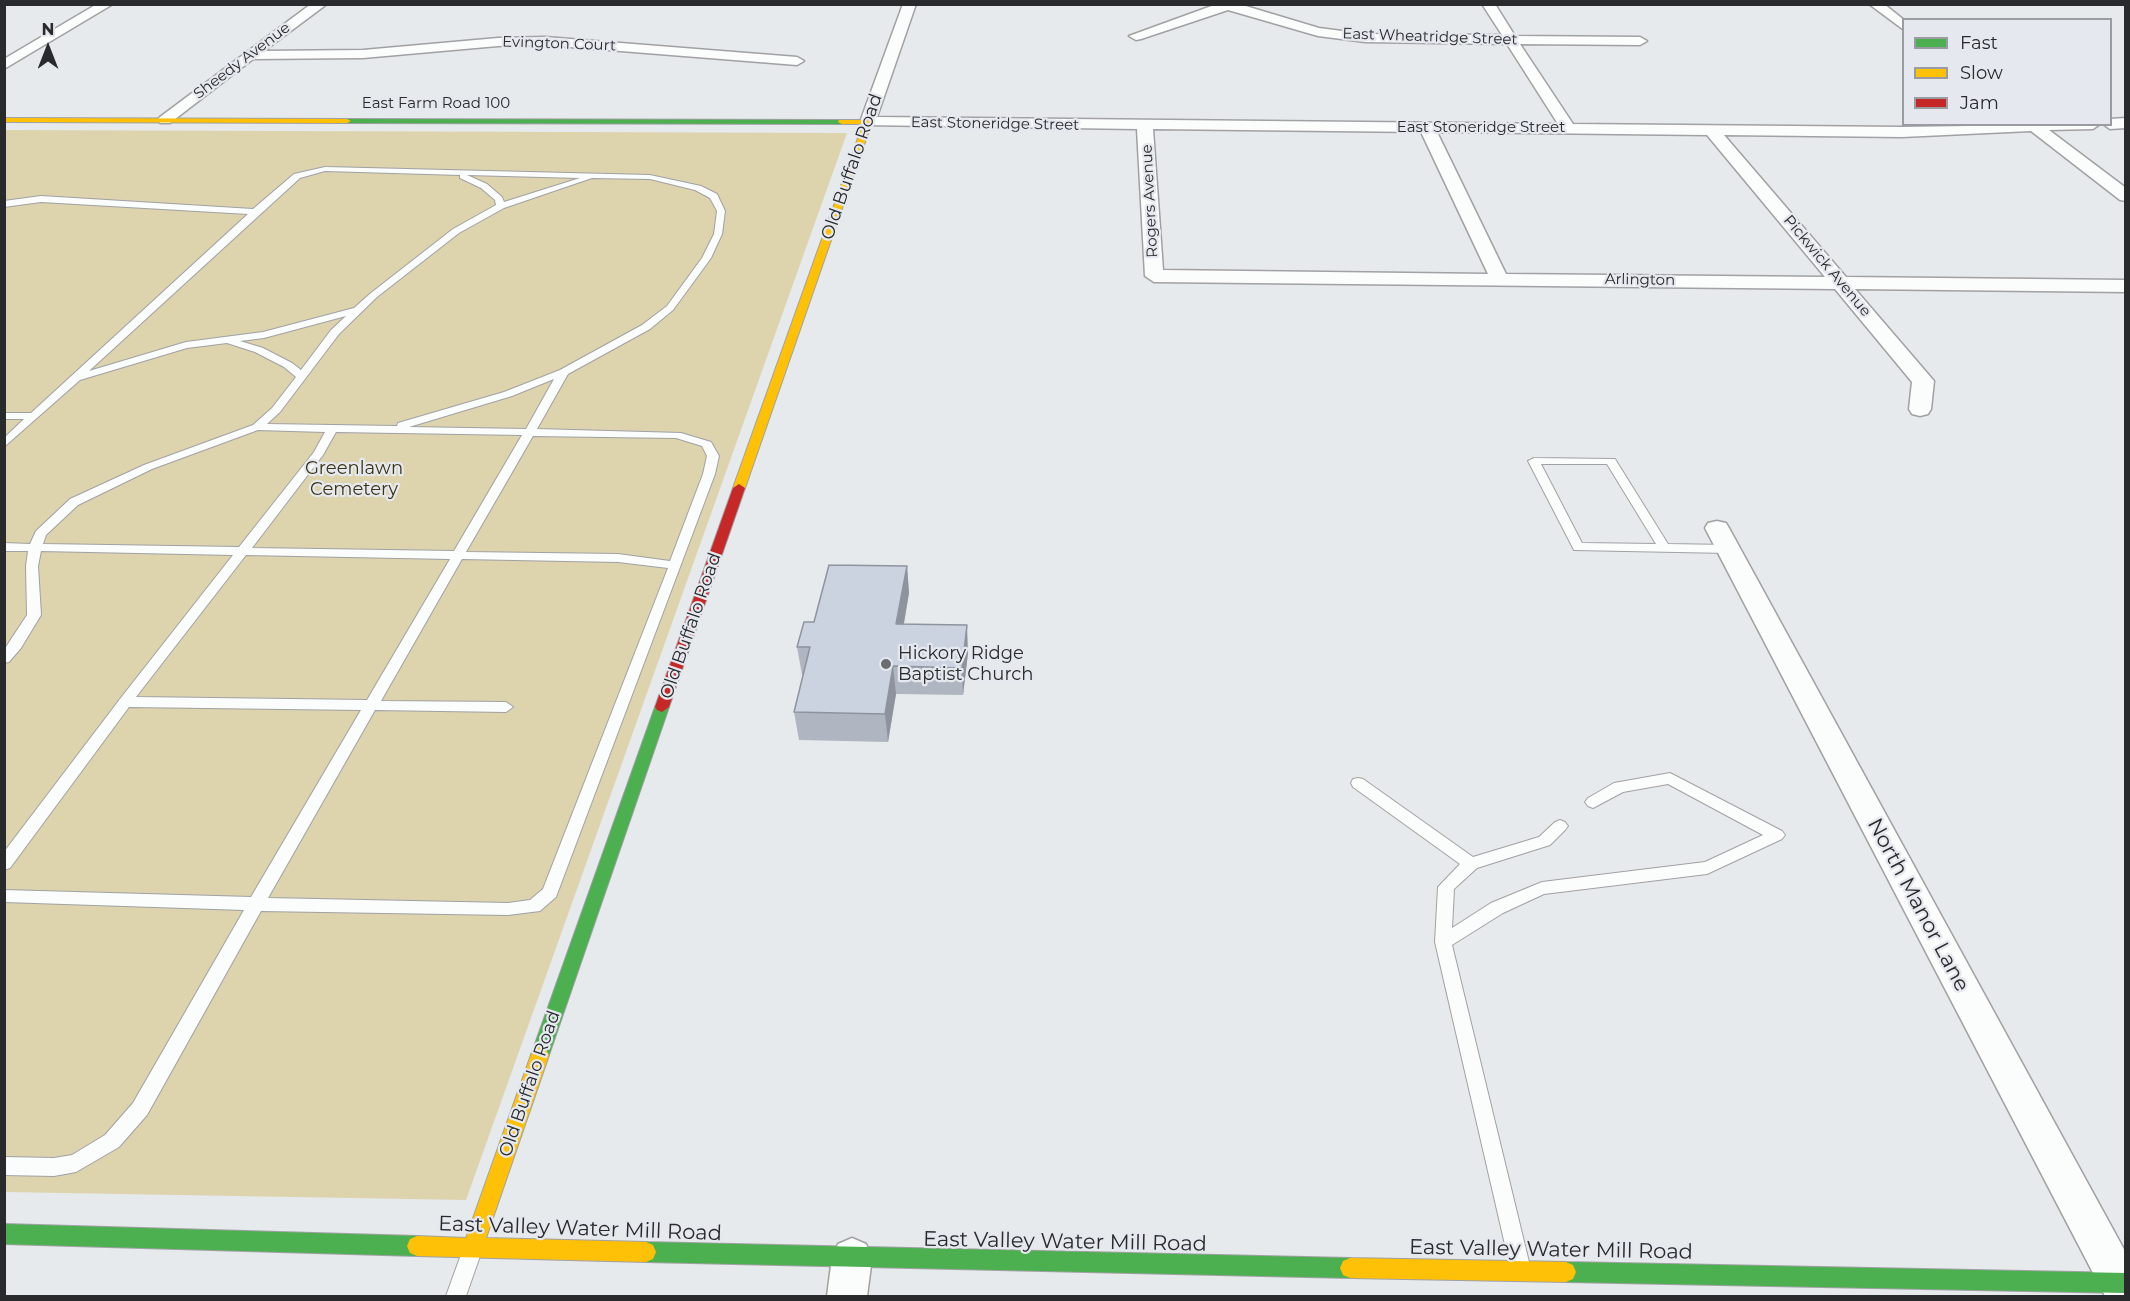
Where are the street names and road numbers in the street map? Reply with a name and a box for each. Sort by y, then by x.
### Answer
street label: Sheedy Avenue [190,19,294,103]
street label: East Wheatridge Street [1342,25,1518,49]
street label: Evington Court [502,33,616,55]
street label: Old Buffalo Road [817,91,887,243]
street label: East Farm Road 100 [362,95,510,113]
street label: East Stoneridge Street [911,114,1079,134]
street label: East Stoneridge Street [1397,119,1565,137]
street label: Rogers Avenue [1138,144,1162,258]
street label: Pickwick Avenue [1779,212,1875,320]
street label: Arlington [1605,270,1675,290]
street label: Old Buffalo Road [656,550,726,702]
street label: North Manor Lane [1862,814,1974,996]
street label: Old Buffalo Road [495,1008,565,1160]
street label: East Valley Water Mill Road [438,1211,722,1247]
street label: East Valley Water Mill Road [923,1227,1207,1257]
street label: East Valley Water Mill Road [1409,1235,1693,1265]

